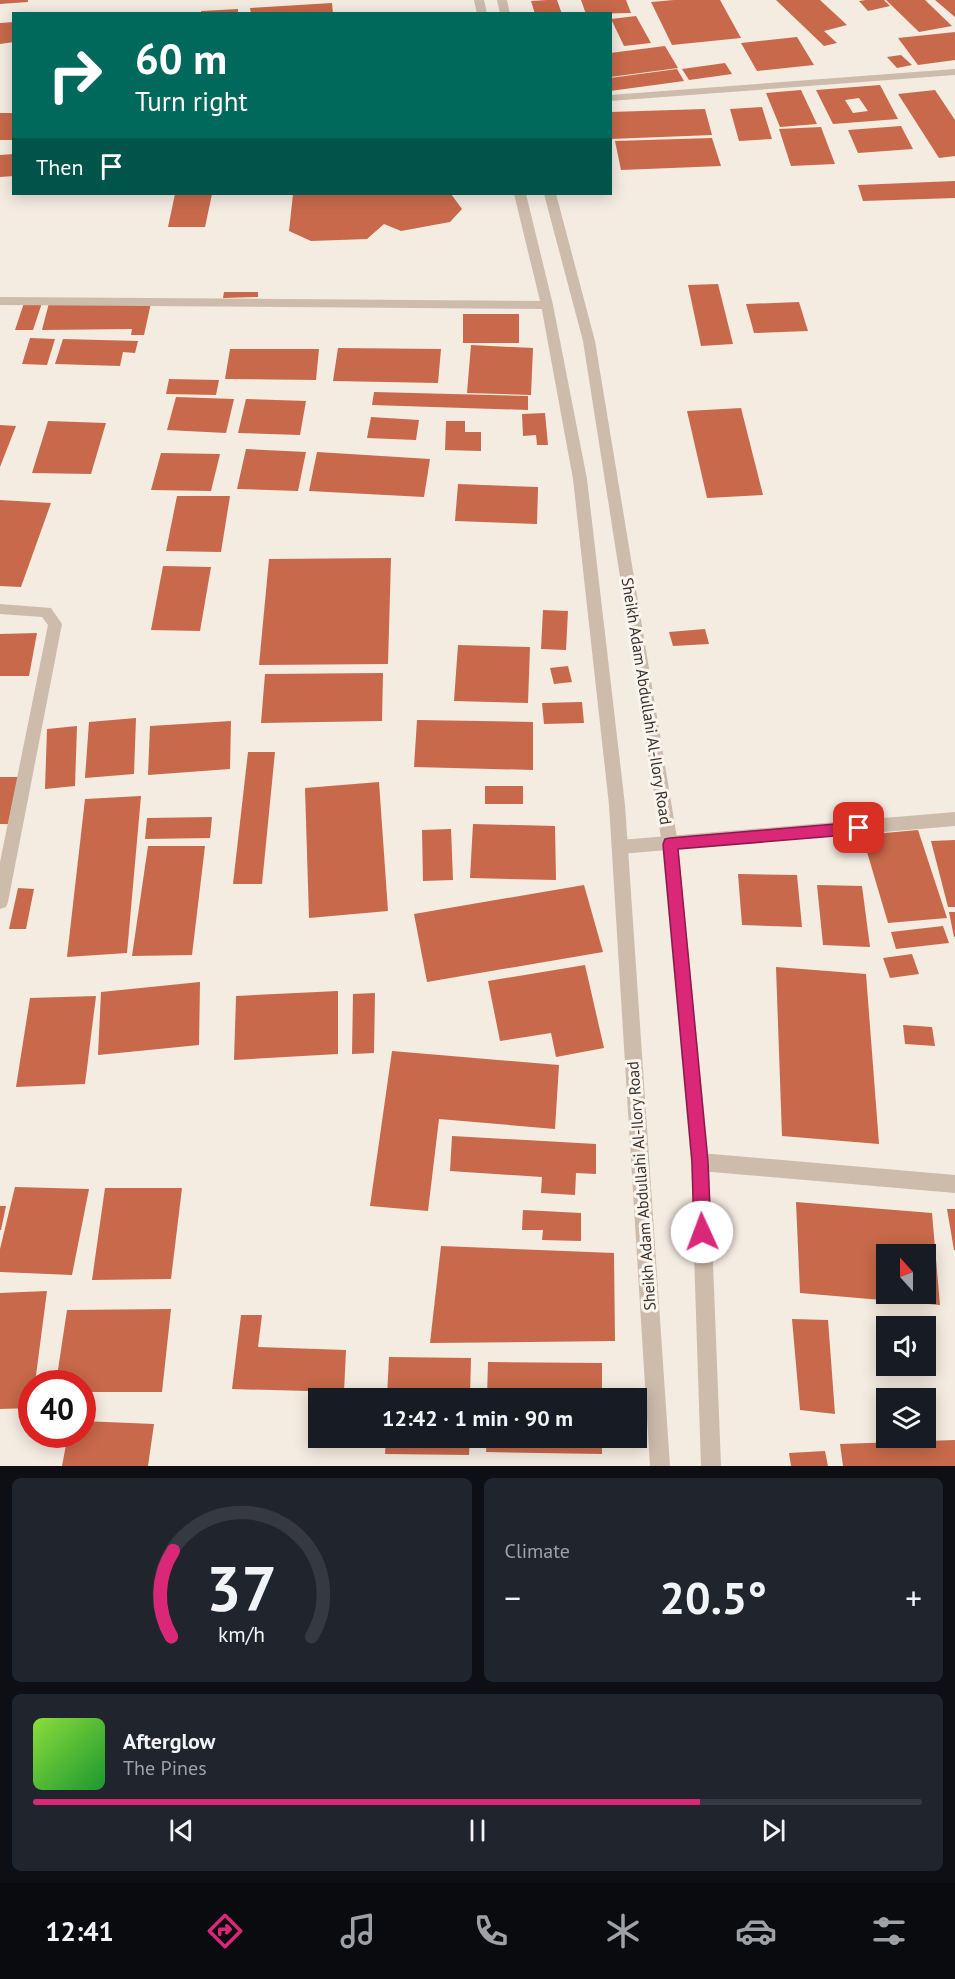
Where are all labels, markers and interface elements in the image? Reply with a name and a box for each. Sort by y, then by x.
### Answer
text: 60 m [135,31,227,86]
icon: right [36,36,114,114]
text: Turn right [135,84,248,118]
icon: arrive [95,150,128,183]
text: Then [36,153,83,181]
street label: Sheikh Adam Abdullahi Al-Ilory Road [618,576,676,826]
pin [833,802,884,853]
icon: arrive [842,811,875,844]
street label: Sheikh Adam Abdullahi Al-Ilory Road [622,1061,660,1311]
position arrow [670,1200,734,1264]
north arrow [876,1244,936,1304]
map controls [876,1244,936,1448]
button: sound [876,1316,936,1376]
speed limit sign: 40 [18,1370,96,1448]
button: layers [876,1388,936,1448]
text: 12:42 · 1 min · 90 m [382,1404,573,1432]
text: Climate [505,1538,570,1564]
text: 37 [206,1547,277,1628]
text: 20.5° [660,1568,767,1626]
text: − [505,1576,521,1619]
text: + [905,1576,922,1619]
text: km/h [218,1620,265,1648]
text: Afterglow [123,1727,215,1755]
text: The Pines [123,1755,207,1781]
icon: previous [165,1814,198,1847]
icon: pause [461,1814,494,1847]
icon: next [757,1814,790,1847]
icon: directions [204,1910,246,1952]
icon: music [337,1910,379,1952]
icon: phone [470,1910,512,1952]
icon: climate [602,1910,644,1952]
icon: car [735,1910,777,1952]
icon: filters [868,1910,910,1952]
text: 12:41 [45,1914,114,1948]

